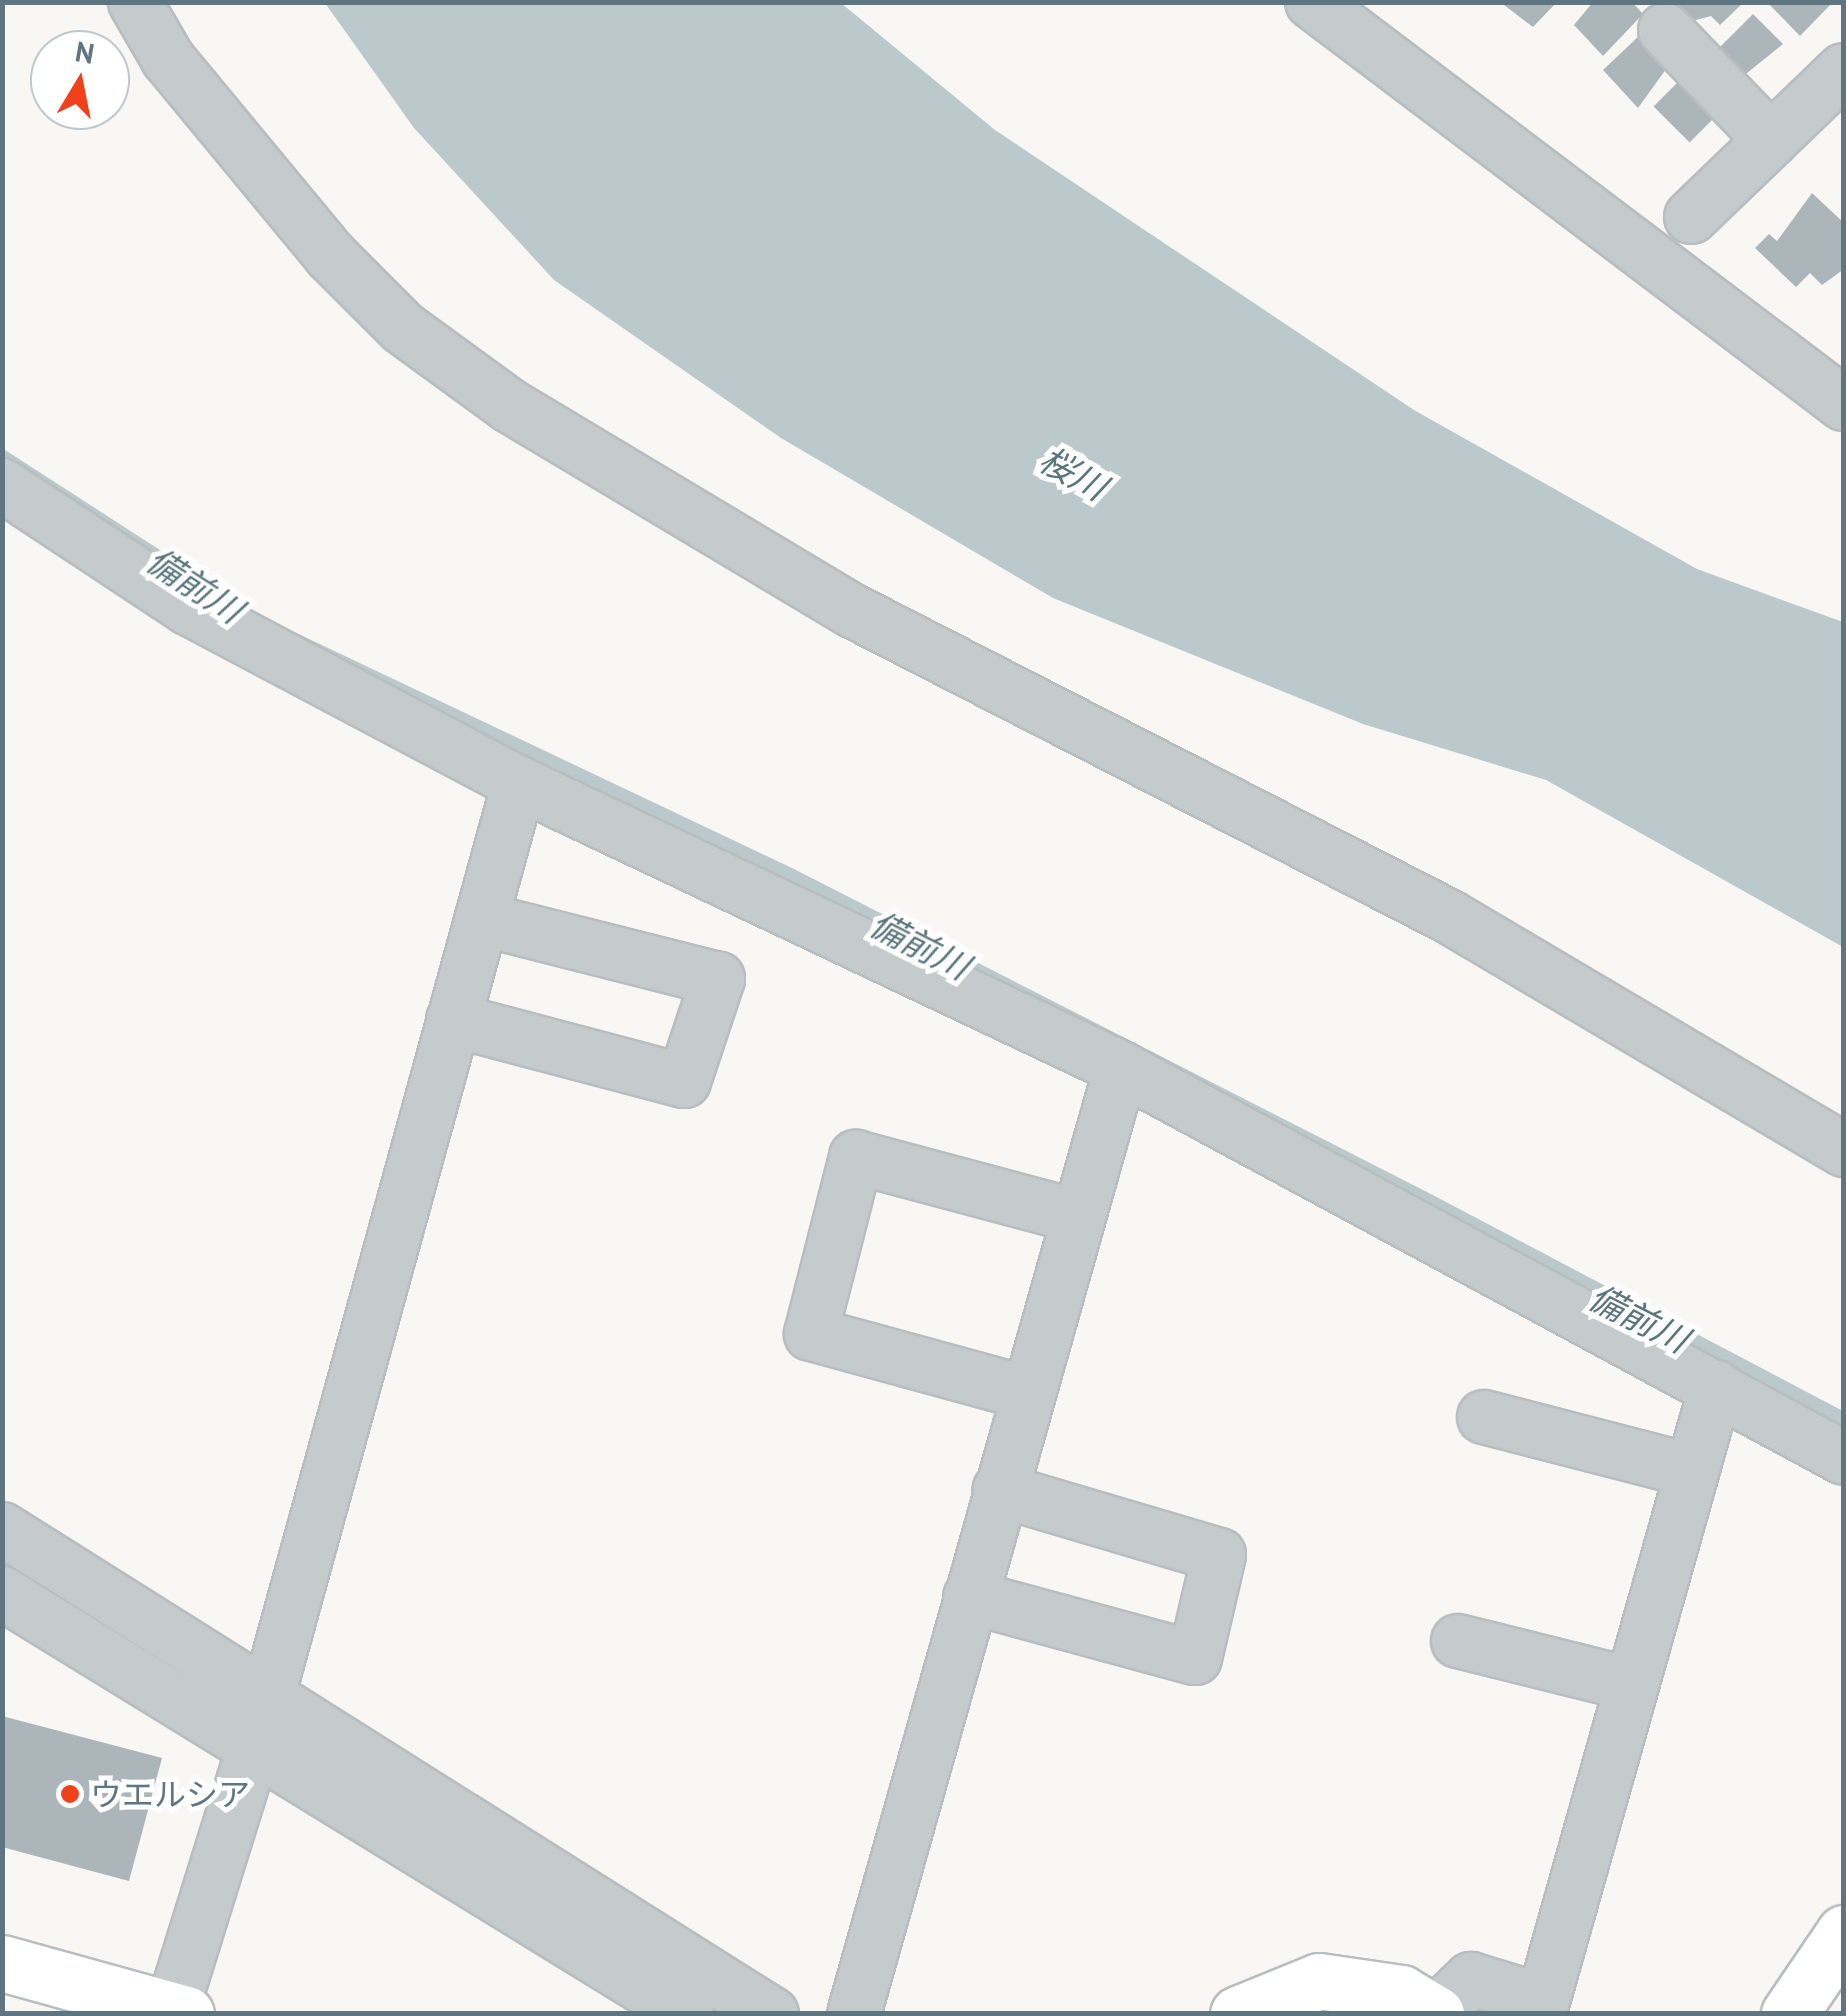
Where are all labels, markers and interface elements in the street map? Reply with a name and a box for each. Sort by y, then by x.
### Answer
north arrow [30,30,130,130]
text: N [73,32,97,72]
water label: 桜川 [1032,438,1114,508]
water label: 備前川 [140,539,250,631]
water label: 備前川 [864,902,976,988]
water label: 備前川 [1583,1275,1695,1361]
place label: ウエルシア [90,1775,250,1813]
marker: ウエルシア [59,1783,81,1805]

